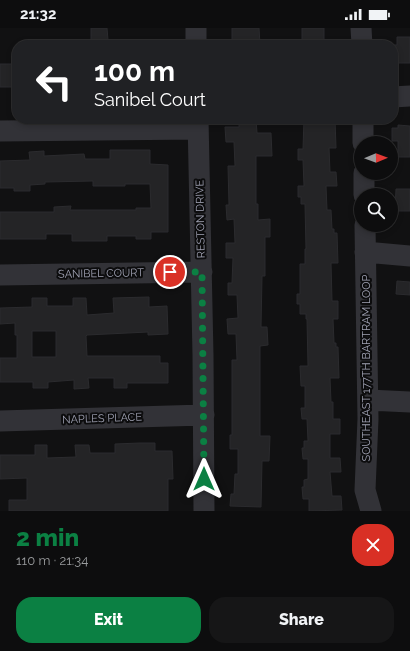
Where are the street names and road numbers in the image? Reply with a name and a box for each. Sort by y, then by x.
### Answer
street label: RESTON DRIVE [193,179,208,258]
street label: SANIBEL COURT [58,266,144,281]
street label: SOUTHEAST 177TH BARTRAM LOOP [360,274,373,461]
street label: NAPLES PLACE [62,411,143,426]

